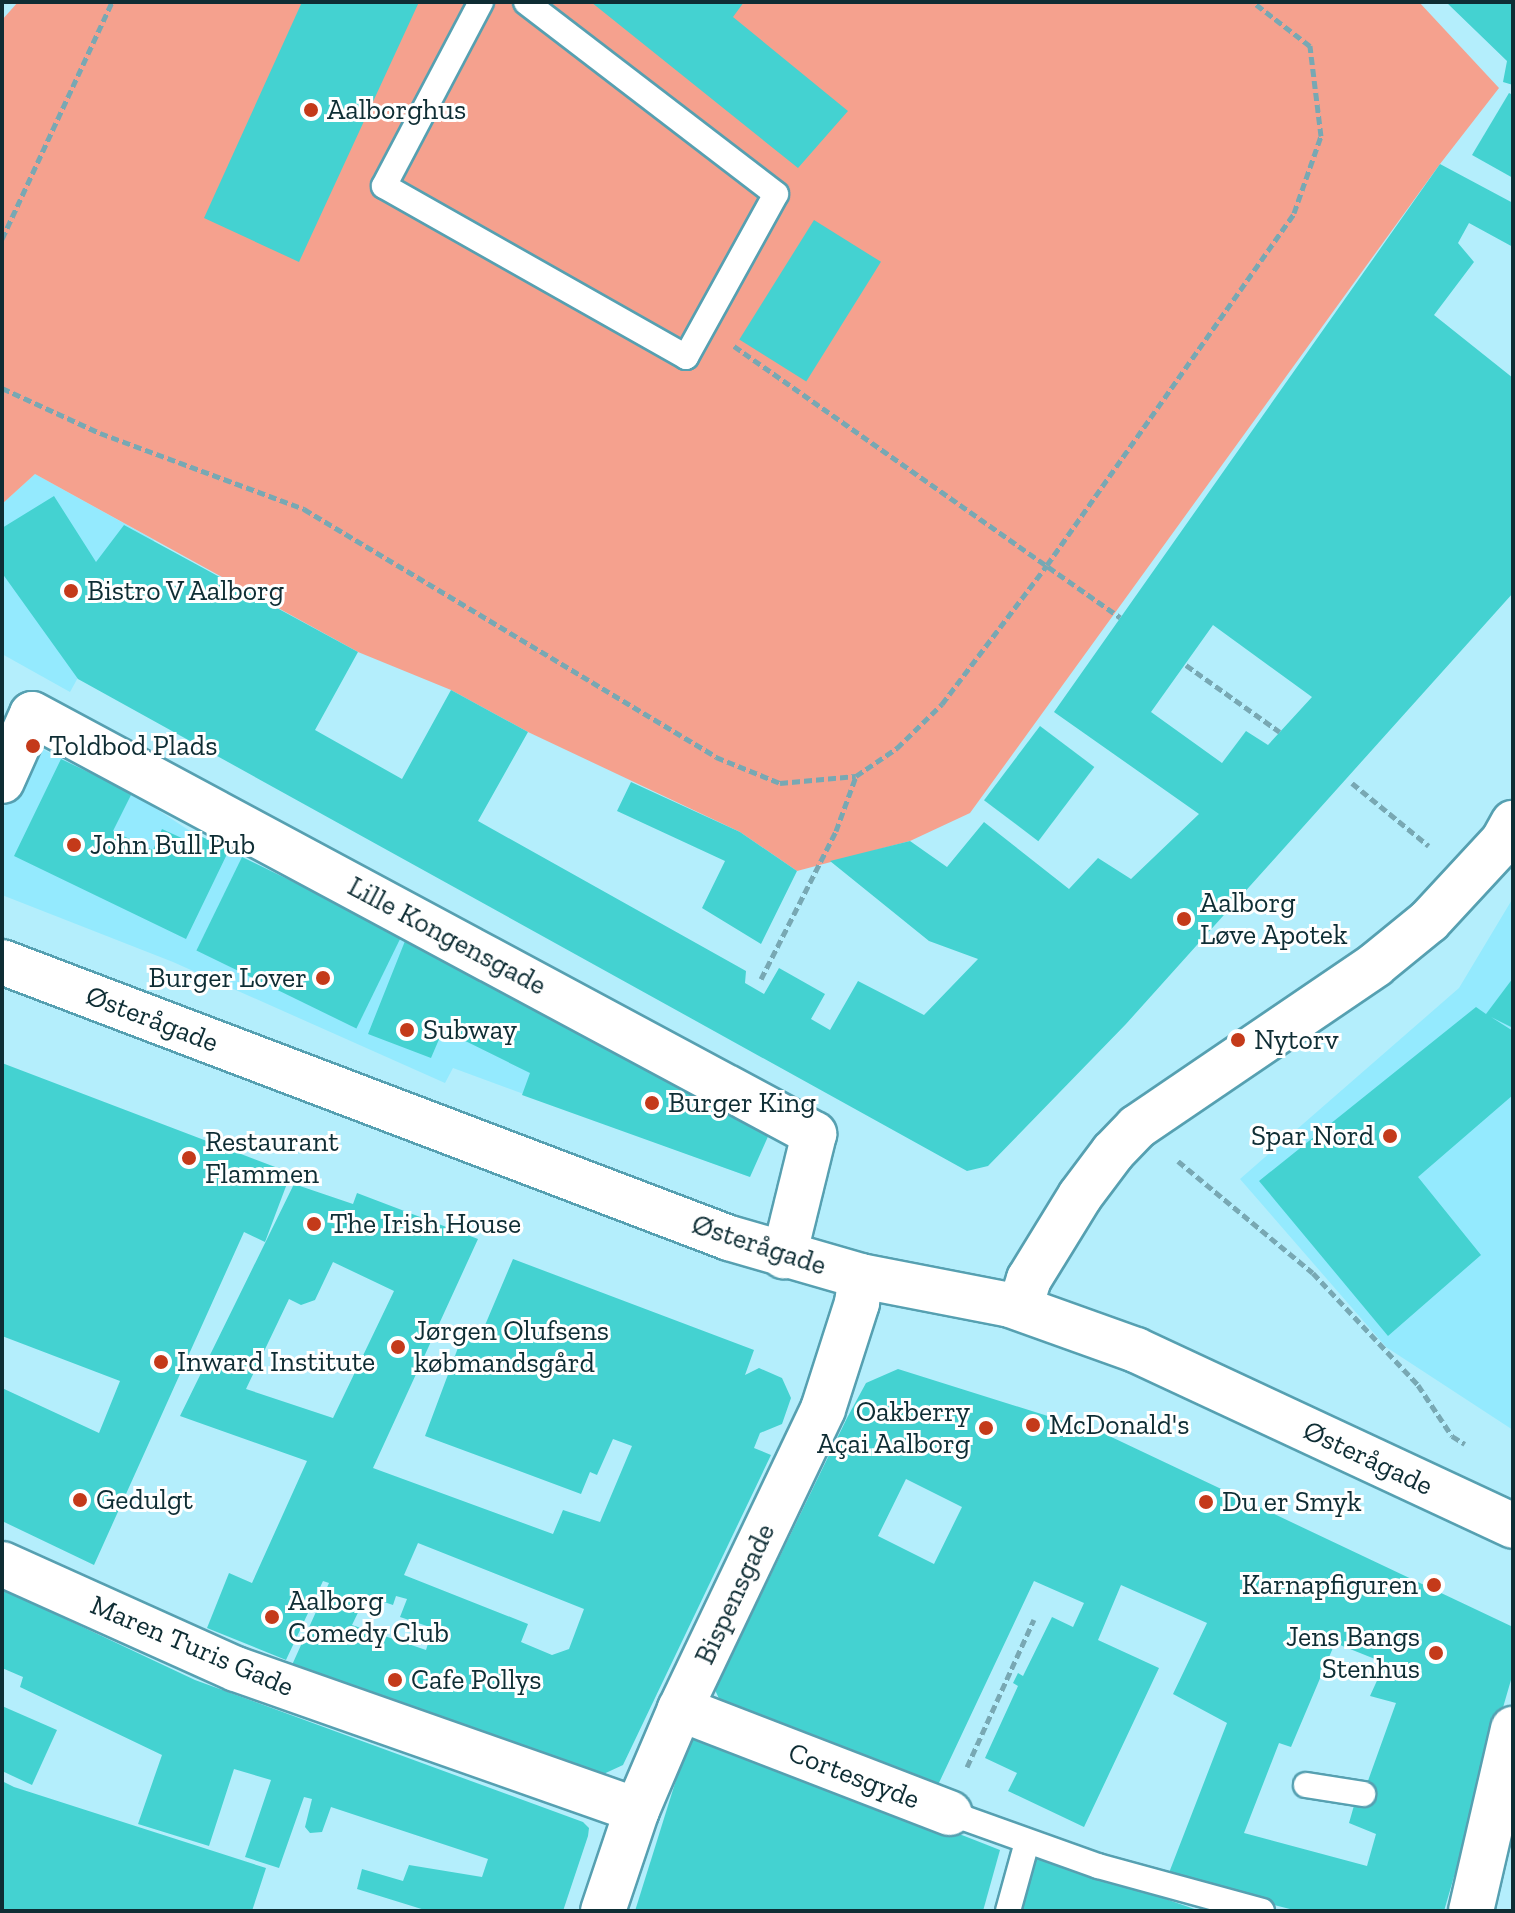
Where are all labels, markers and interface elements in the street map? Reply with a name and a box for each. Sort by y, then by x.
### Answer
place label: Aalborghus [327,93,466,127]
marker: Aalborghus [302,101,320,119]
place label: Bistro V Aalborg [87,574,287,608]
marker: Bistro V Aalborg [62,582,80,600]
place label: Toldbod Plads [49,729,217,763]
marker: Toldbod Plads [24,737,42,755]
place label: John Bull Pub [90,828,255,862]
marker: John Bull Pub [65,836,83,854]
street label: Lille Kongensgade [342,870,552,1002]
place label: Aalborg Løve Apotek [1200,886,1348,952]
marker: Aalborg Løve Apotek [1175,910,1193,928]
place label: Burger Lover [148,961,307,995]
marker: Burger Lover [314,969,332,987]
street label: Østerågade [81,978,223,1060]
place label: Subway [423,1013,517,1047]
marker: Subway [398,1021,416,1039]
place label: Nytorv [1254,1023,1339,1057]
marker: Nytorv [1229,1031,1247,1049]
place label: Burger King [668,1086,816,1120]
marker: Burger King [643,1094,661,1112]
place label: Spar Nord [1250,1119,1374,1153]
place label: Restaurant Flammen [205,1125,339,1191]
marker: Spar Nord [1381,1127,1399,1145]
marker: Restaurant Flammen [180,1149,198,1167]
place label: The Irish House [330,1207,521,1241]
street label: Østerågade [688,1208,830,1282]
marker: The Irish House [305,1215,323,1233]
place label: Jørgen Olufsens købmandsgård [414,1314,609,1380]
marker: Jørgen Olufsens købmandsgård [389,1338,407,1356]
place label: Inward Institute [177,1345,375,1379]
marker: Inward Institute [152,1353,170,1371]
place label: Oakberry Açai Aalborg [816,1395,970,1461]
place label: McDonald's [1049,1408,1189,1442]
street label: Østerågade [1298,1413,1438,1503]
marker: McDonald's [1024,1416,1042,1434]
marker: Oakberry Açai Aalborg [977,1419,995,1437]
place label: Gedulgt [96,1483,193,1517]
place label: Du er Smyk [1222,1485,1362,1519]
marker: Gedulgt [71,1491,89,1509]
marker: Du er Smyk [1197,1493,1215,1511]
street label: Bispensgade [688,1518,782,1670]
place label: Karnapfiguren [1242,1568,1418,1602]
marker: Karnapfiguren [1425,1576,1443,1594]
place label: Aalborg Comedy Club [288,1584,450,1650]
street label: Maren Turis Gade [85,1588,299,1704]
marker: Aalborg Comedy Club [263,1608,281,1626]
place label: Jens Bangs Stenhus [1286,1620,1420,1686]
marker: Jens Bangs Stenhus [1427,1644,1445,1662]
place label: Cafe Pollys [411,1663,541,1697]
marker: Cafe Pollys [386,1671,404,1689]
street label: Cortesgyde [784,1736,924,1816]

